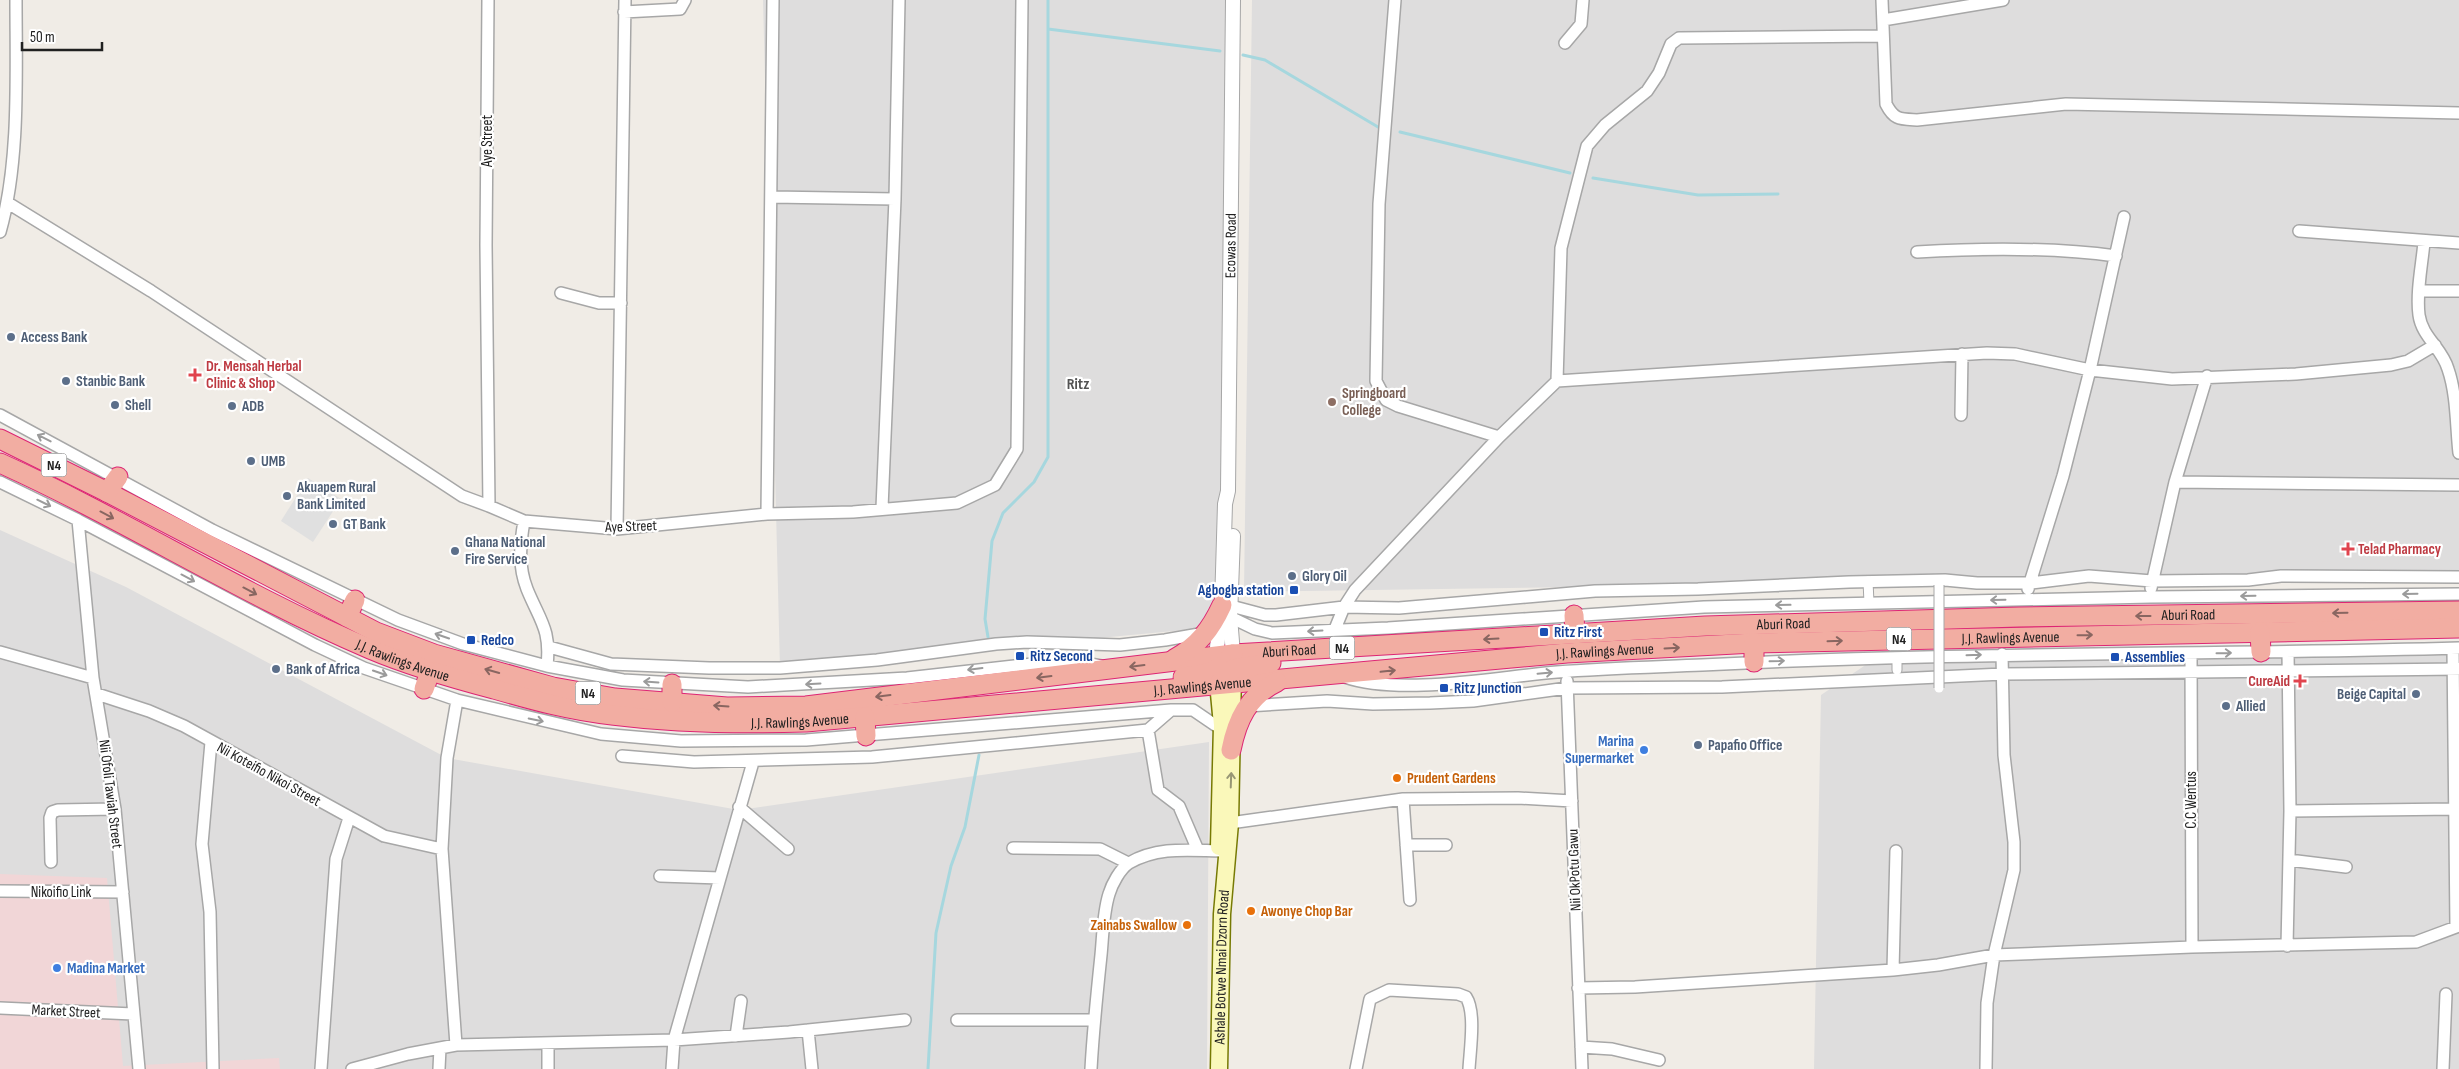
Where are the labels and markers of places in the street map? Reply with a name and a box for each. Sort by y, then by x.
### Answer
place label: Access Bank [20,328,88,347]
marker: Access Bank [5,331,17,343]
place label: Dr. Mensah Herbal Clinic & Shop [206,357,302,393]
marker: Dr. Mensah Herbal Clinic & Shop [188,368,202,382]
place label: Stanbic Bank [76,372,146,391]
marker: Stanbic Bank [60,375,72,387]
place label: Springboard College [1342,384,1406,420]
place label: Shell [125,396,151,415]
marker: Springboard College [1326,396,1338,408]
place label: ADB [241,397,264,416]
marker: Shell [109,399,121,411]
marker: ADB [226,400,238,412]
place label: UMB [261,452,285,471]
marker: UMB [245,455,257,467]
place label: Akuapem Rural Bank Limited [296,478,376,514]
marker: Akuapem Rural Bank Limited [281,490,293,502]
place label: GT Bank [343,515,387,534]
marker: GT Bank [327,518,339,530]
place label: Ghana National Fire Service [465,533,545,569]
place label: Telad Pharmacy [2358,540,2442,559]
marker: Telad Pharmacy [2342,543,2354,555]
marker: Ghana National Fire Service [449,545,461,557]
place label: Glory Oil [1302,567,1347,586]
marker: Glory Oil [1286,570,1298,582]
place label: Agbogba station [1197,581,1284,600]
marker: Agbogba station [1288,584,1300,596]
place label: Ritz First [1554,623,1602,642]
marker: Ritz First [1538,626,1550,638]
place label: Redco [481,631,514,650]
marker: Redco [465,634,477,646]
place label: Ritz Second [1030,647,1093,666]
place label: Assemblies [2124,648,2185,667]
marker: Ritz Second [1014,650,1026,662]
marker: Assemblies [2109,651,2121,663]
place label: Bank of Africa [286,660,360,679]
marker: Bank of Africa [270,663,282,675]
place label: CureAid [2248,672,2290,691]
marker: CureAid [2294,675,2306,687]
place label: Ritz Junction [1454,679,1522,698]
marker: Ritz Junction [1438,682,1450,694]
place label: Beige Capital [2337,685,2406,704]
marker: Beige Capital [2410,688,2422,700]
place label: Allied [2235,697,2266,716]
marker: Allied [2220,700,2232,712]
place label: Marina Supermarket [1565,732,1634,768]
place label: Papafio Office [1708,736,1782,755]
marker: Papafio Office [1692,739,1704,751]
marker: Marina Supermarket [1638,744,1650,756]
place label: Prudent Gardens [1407,769,1496,788]
marker: Prudent Gardens [1391,772,1403,784]
place label: Awonye Chop Bar [1260,902,1353,921]
marker: Awonye Chop Bar [1245,905,1257,917]
place label: Zainabs Swallow [1090,916,1177,935]
marker: Zainabs Swallow [1181,919,1193,931]
place label: Madina Market [67,959,145,978]
marker: Madina Market [51,962,63,974]

